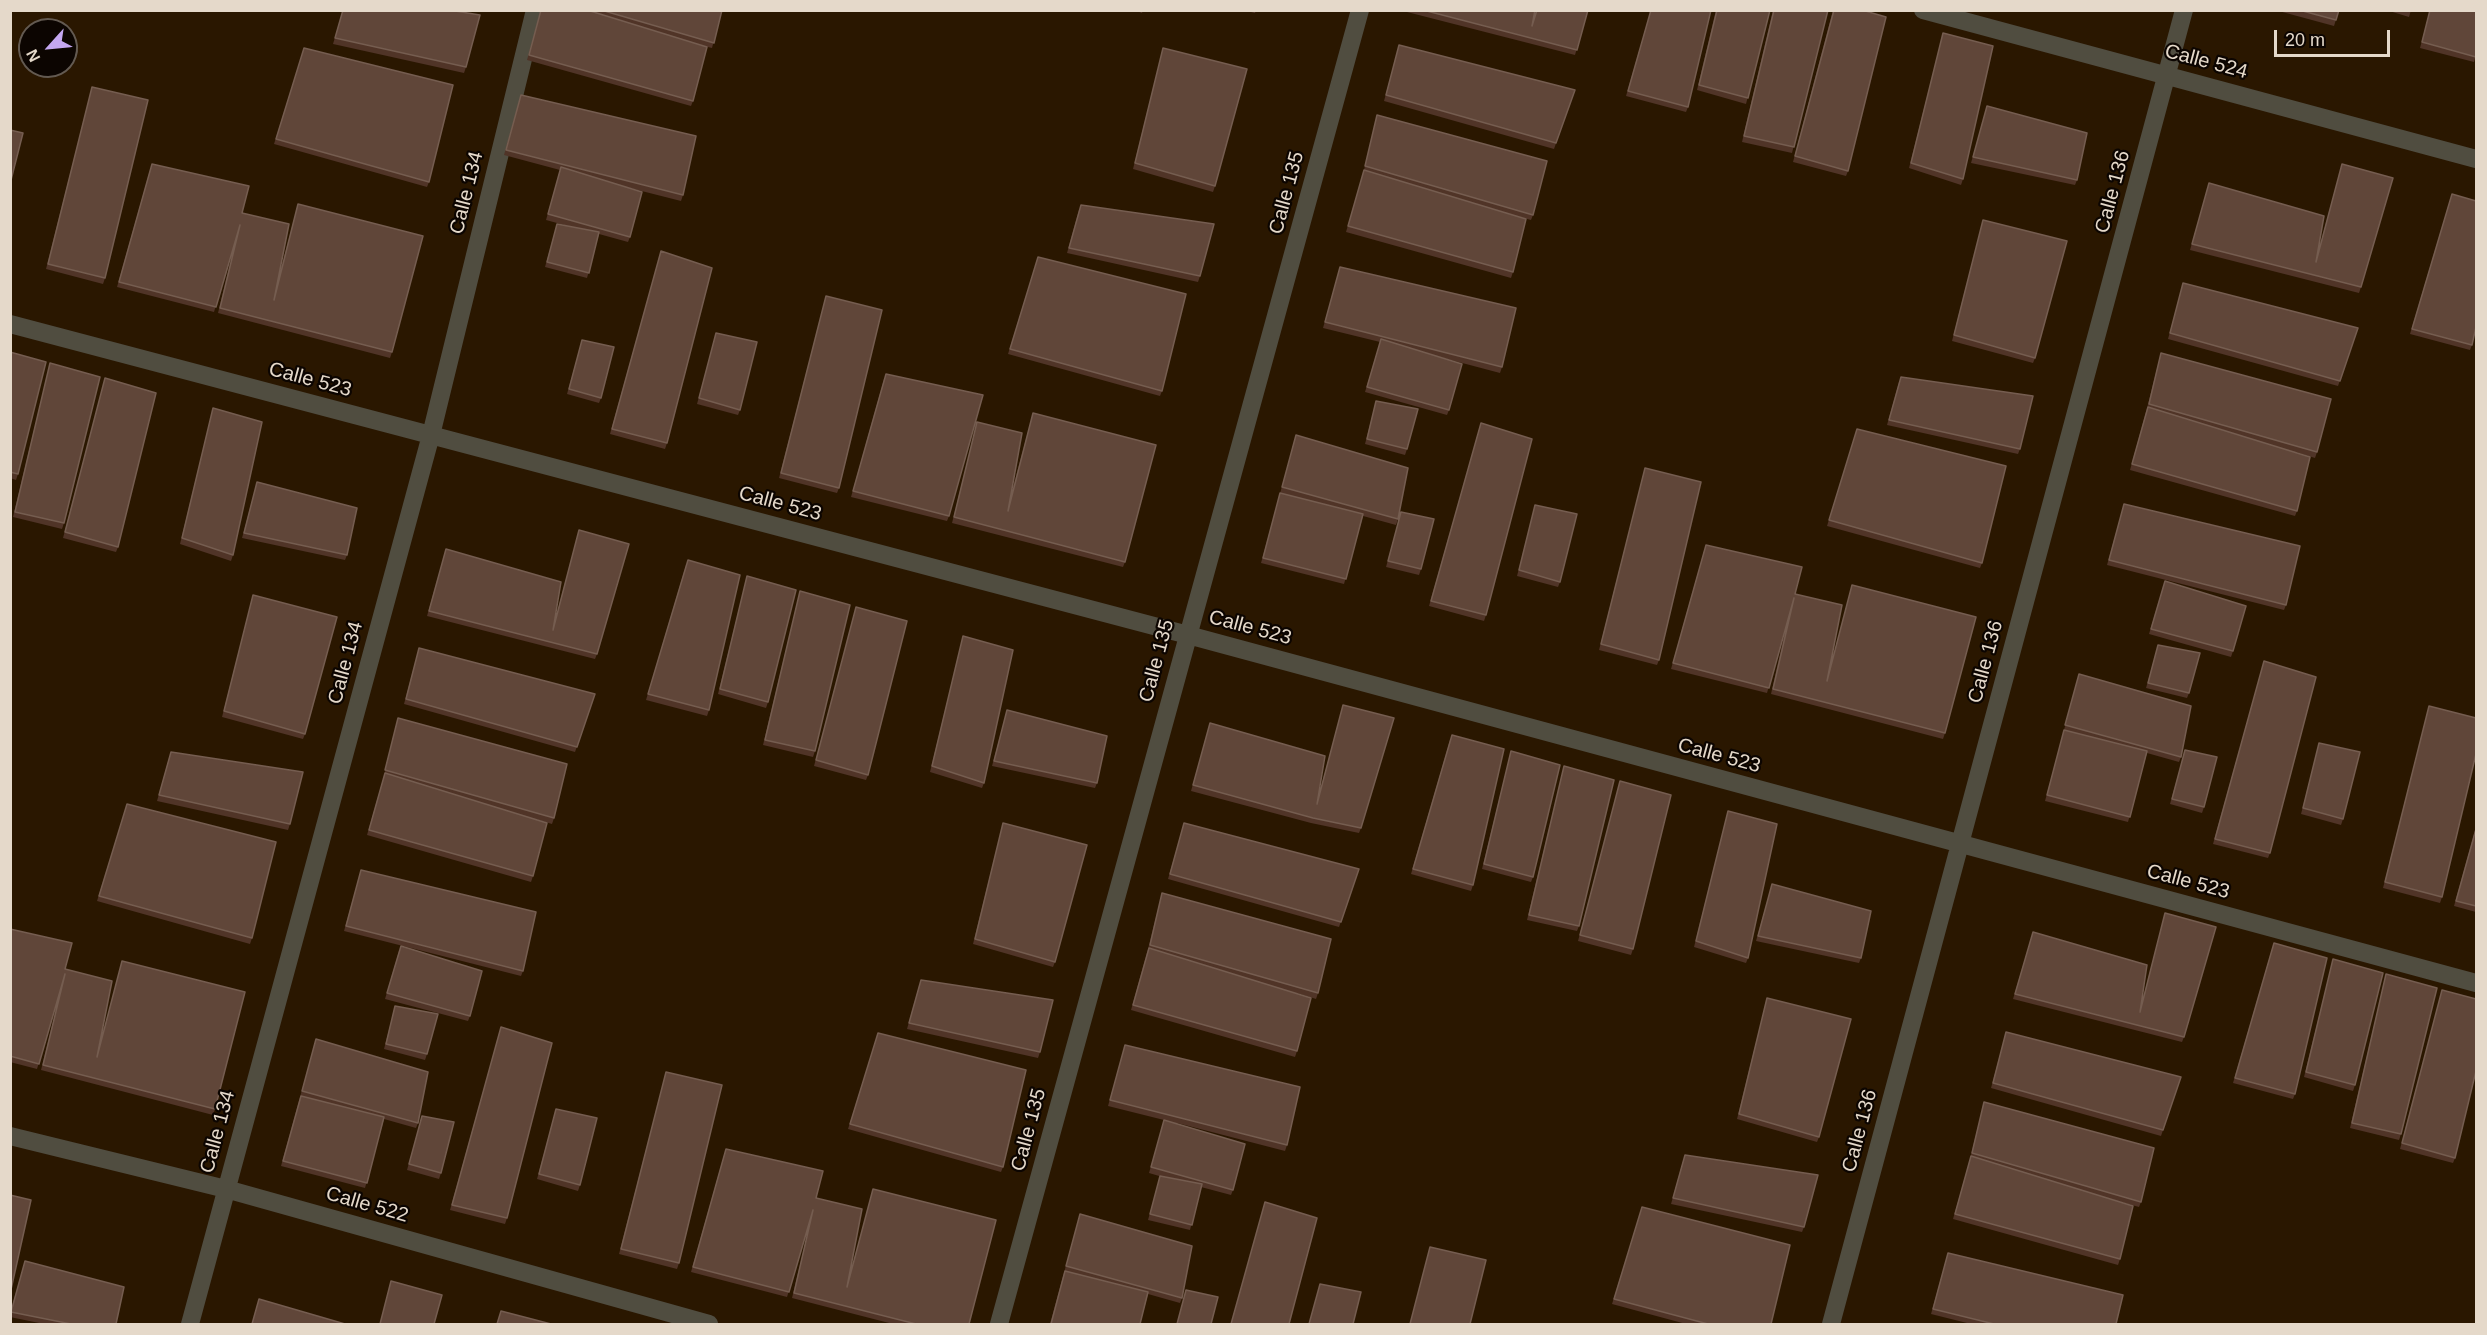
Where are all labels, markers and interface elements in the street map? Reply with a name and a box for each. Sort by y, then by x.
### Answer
north arrow [18,18,78,78]
scale bar [2277,18,2392,56]
text: 20 m [2285,30,2325,50]
street label: Calle 524 [2162,39,2250,85]
text: N [23,46,43,65]
street label: Calle 136 [2090,148,2136,236]
street label: Calle 134 [445,149,489,237]
street label: Calle 135 [1264,149,1310,237]
street label: Calle 523 [266,357,354,403]
street label: Calle 523 [736,481,824,527]
street label: Calle 523 [1206,605,1294,651]
street label: Calle 135 [1134,617,1180,705]
street label: Calle 136 [1963,618,2009,706]
street label: Calle 134 [323,619,369,707]
street label: Calle 523 [1675,733,1763,779]
street label: Calle 523 [2144,859,2232,905]
street label: Calle 135 [1006,1086,1052,1174]
street label: Calle 136 [1837,1087,1883,1175]
street label: Calle 134 [195,1088,241,1176]
street label: Calle 522 [323,1182,411,1228]

